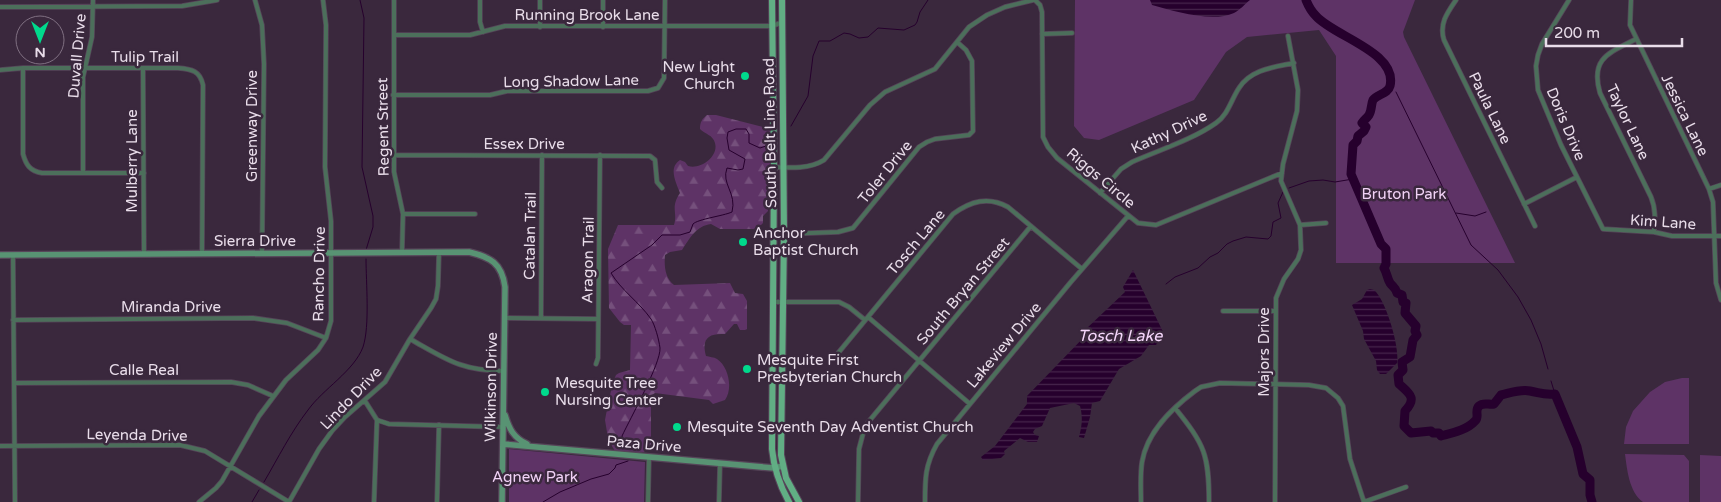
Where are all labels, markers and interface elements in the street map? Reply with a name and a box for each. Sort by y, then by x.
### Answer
street label: Running Brook Lane [514,6,660,24]
street label: Duvall Drive [64,13,90,99]
north arrow [15,15,65,65]
scale bar [1546,15,1682,47]
text: 200 m [1554,24,1600,42]
text: N [34,44,46,61]
street label: Tulip Trail [111,48,179,66]
place label: New Light Church [662,58,735,93]
street label: South Belt Line Road [760,58,780,208]
street label: Paula Lane [1465,69,1515,147]
street label: Greenway Drive [243,70,261,182]
marker: New Light Church [739,70,751,82]
street label: Long Shadow Lane [503,71,639,91]
street label: Jessica Lane [1657,71,1713,159]
street label: Regent Street [373,77,393,176]
street label: Taylor Lane [1603,81,1653,163]
street label: Doris Drive [1543,85,1589,163]
street label: Kathy Drive [1128,107,1210,157]
street label: Mulberry Lane [123,109,141,213]
street label: Essex Drive [483,135,565,153]
street label: Toler Drive [854,137,916,207]
street label: Riggs Circle [1063,144,1139,212]
park label: Bruton Park [1362,185,1447,203]
street label: Catalan Trail [520,192,540,280]
street label: Tosch Lane [883,205,949,279]
street label: Kim Lane [1629,211,1697,233]
street label: Aragon Trail [578,216,598,304]
place label: Anchor Baptist Church [753,224,859,259]
street label: Rancho Drive [309,226,329,322]
street label: Sierra Drive [214,232,296,250]
street label: South Bryan Street [913,233,1013,348]
marker: Anchor Baptist Church [737,236,749,248]
street label: Miranda Drive [121,298,221,316]
street label: Lakeview Drive [963,298,1045,392]
street label: Majors Drive [1255,307,1273,397]
water label: Tosch Lake [1078,326,1163,346]
street label: Wilkinson Drive [481,332,501,442]
place label: Mesquite First Presbyterian Church [757,351,902,386]
street label: Calle Real [109,361,179,379]
street label: Lindo Drive [316,363,386,433]
marker: Mesquite First Presbyterian Church [741,363,753,375]
place label: Mesquite Tree Nursing Center [555,374,663,409]
marker: Mesquite Tree Nursing Center [539,386,551,398]
place label: Mesquite Seventh Day Adventist Church [687,418,974,436]
marker: Mesquite Seventh Day Adventist Church [671,421,683,433]
street label: Leyenda Drive [86,425,188,445]
street label: Paza Drive [606,432,682,456]
park label: Agnew Park [492,468,578,486]

